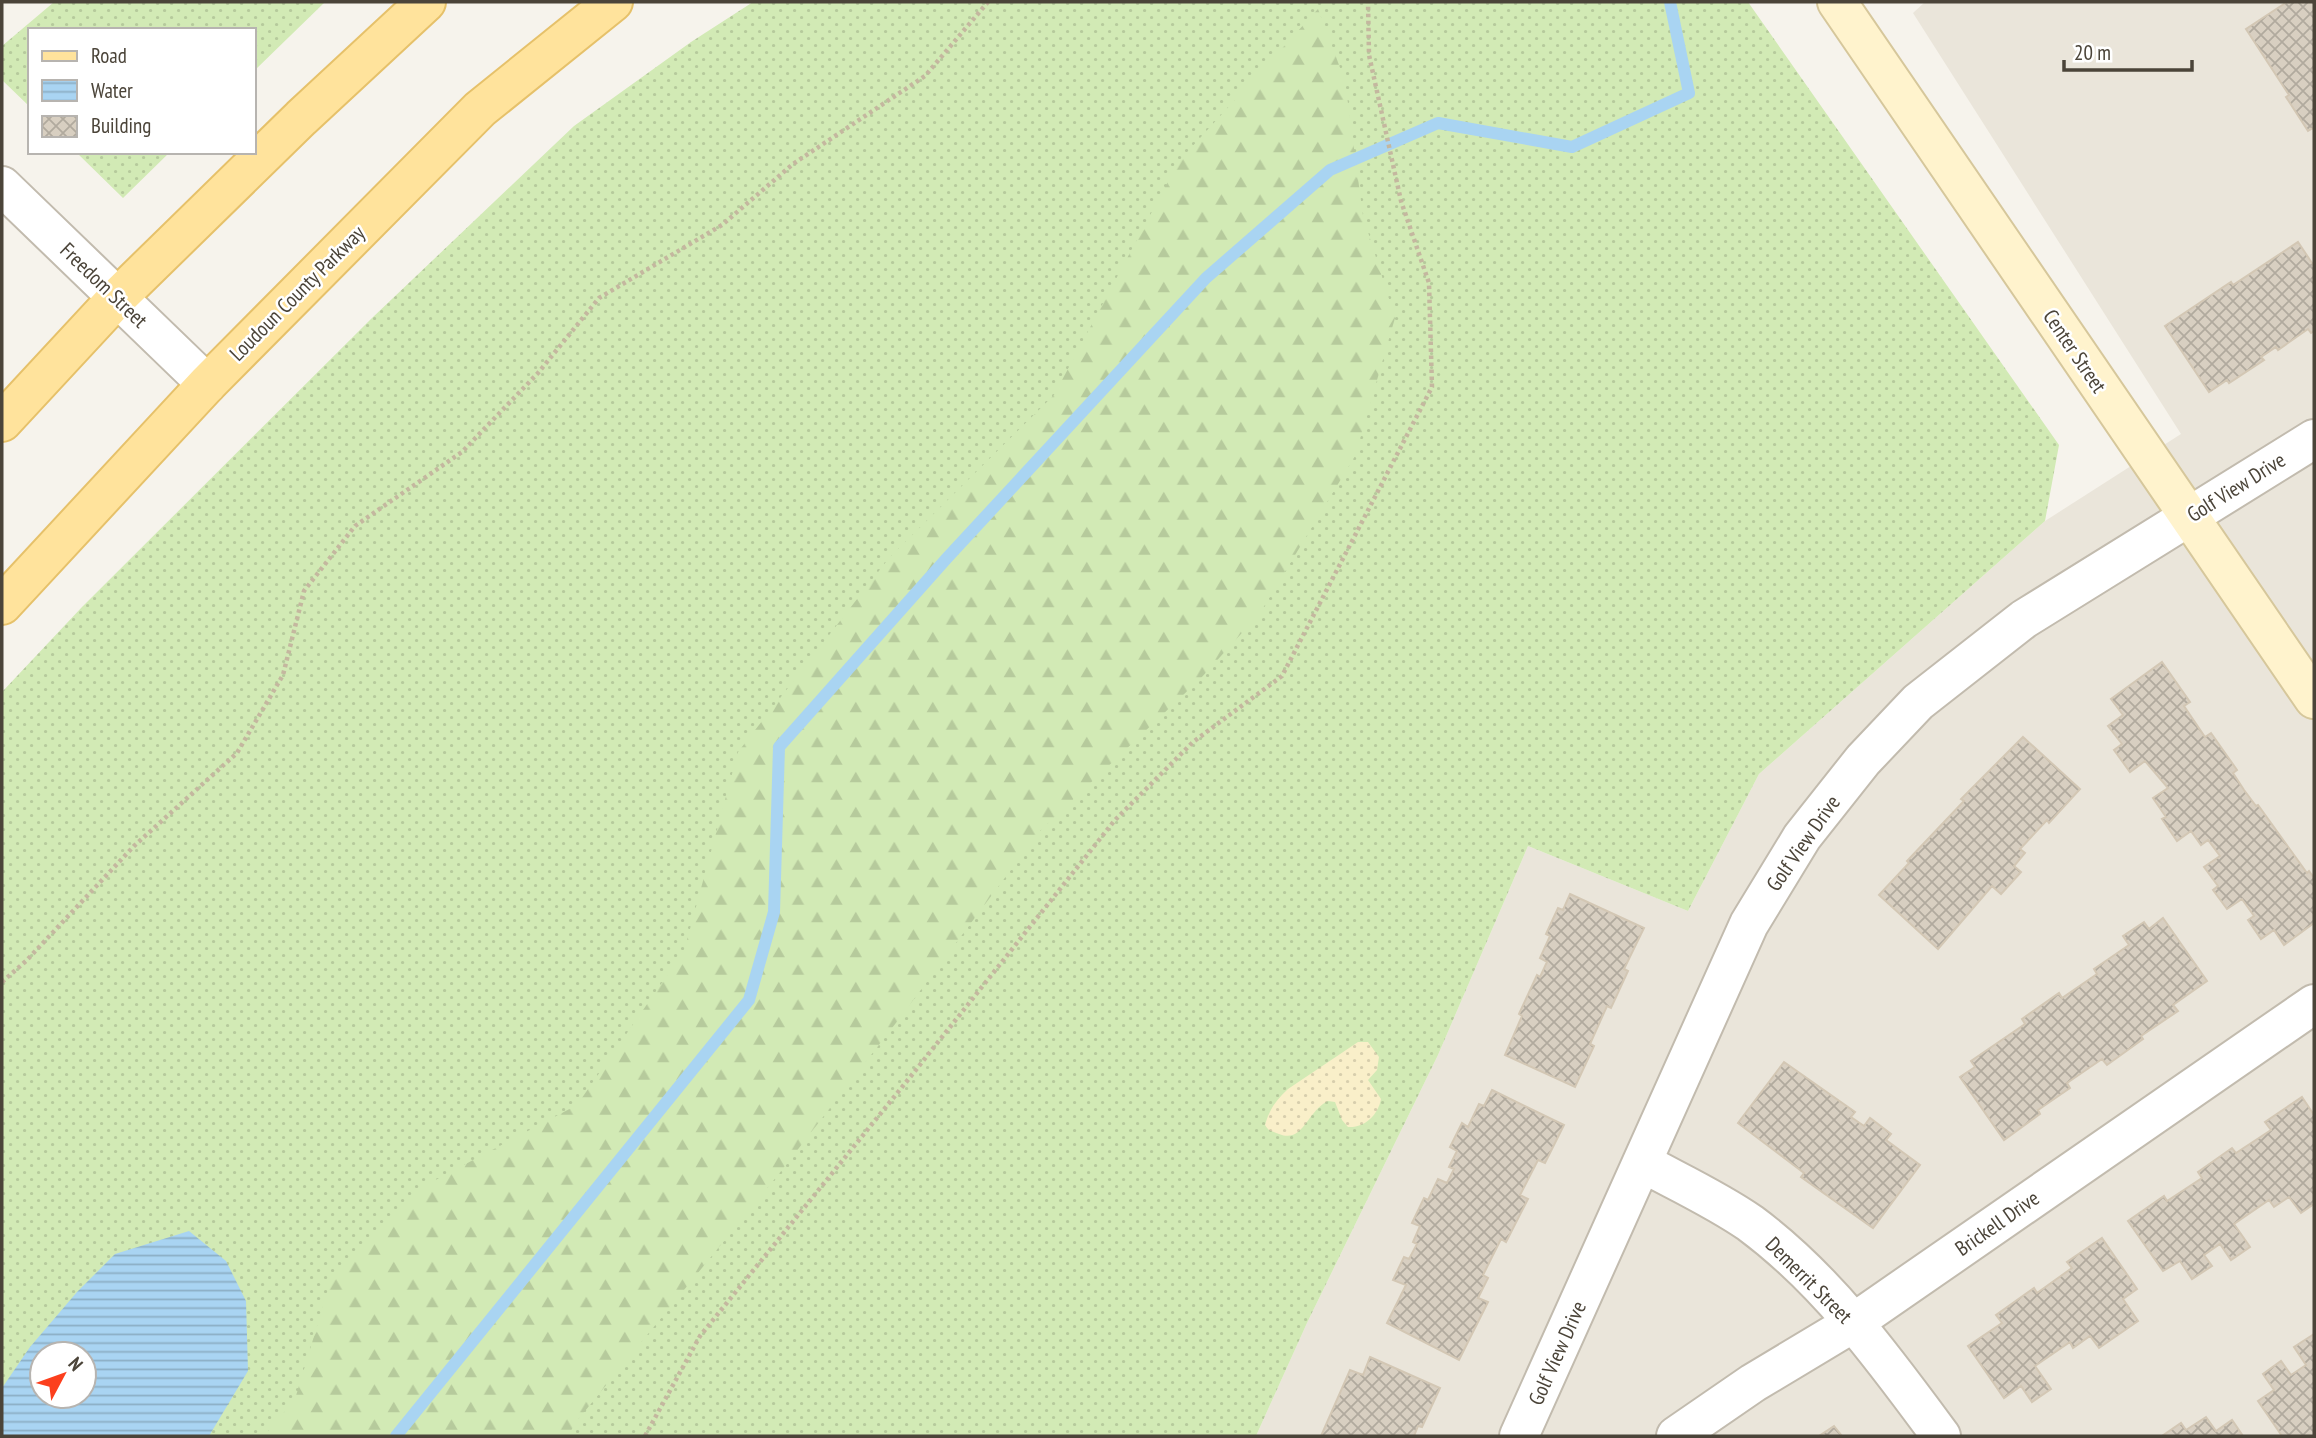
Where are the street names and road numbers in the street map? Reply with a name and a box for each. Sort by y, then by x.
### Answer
street label: Loudoun County Parkway [224,220,370,366]
street label: Freedom Street [55,237,154,334]
street label: Center Street [2037,304,2113,398]
street label: Golf View Drive [2182,446,2290,528]
street label: Golf View Drive [1760,790,1846,896]
street label: Brickell Drive [1950,1184,2044,1262]
street label: Demerrit Street [1760,1231,1858,1329]
street label: Golf View Drive [1522,1297,1592,1409]

